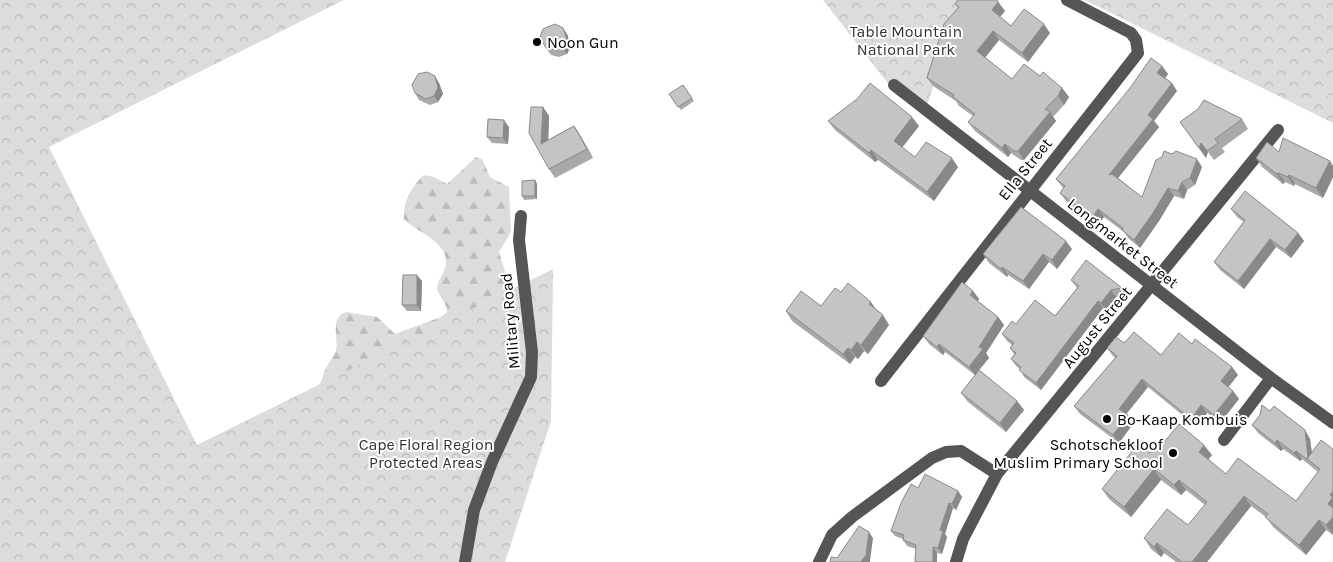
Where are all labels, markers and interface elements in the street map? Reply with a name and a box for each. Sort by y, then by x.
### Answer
park label: Table Mountain National Park [850,22,962,59]
place label: Noon Gun [547,33,619,52]
marker: Noon Gun [531,36,543,48]
street label: Ella Street [994,134,1056,204]
street label: Longmarket Street [1064,194,1182,292]
street label: Military Road [496,272,524,370]
street label: August Street [1058,282,1136,372]
place label: Bo-Kaap Kombuis [1117,410,1248,429]
marker: Bo-Kaap Kombuis [1101,413,1113,425]
park label: Cape Floral Region Protected Areas [359,435,493,472]
place label: Schotschekloof Muslim Primary School [994,435,1164,472]
marker: Schotschekloof Muslim Primary School [1167,447,1179,459]

